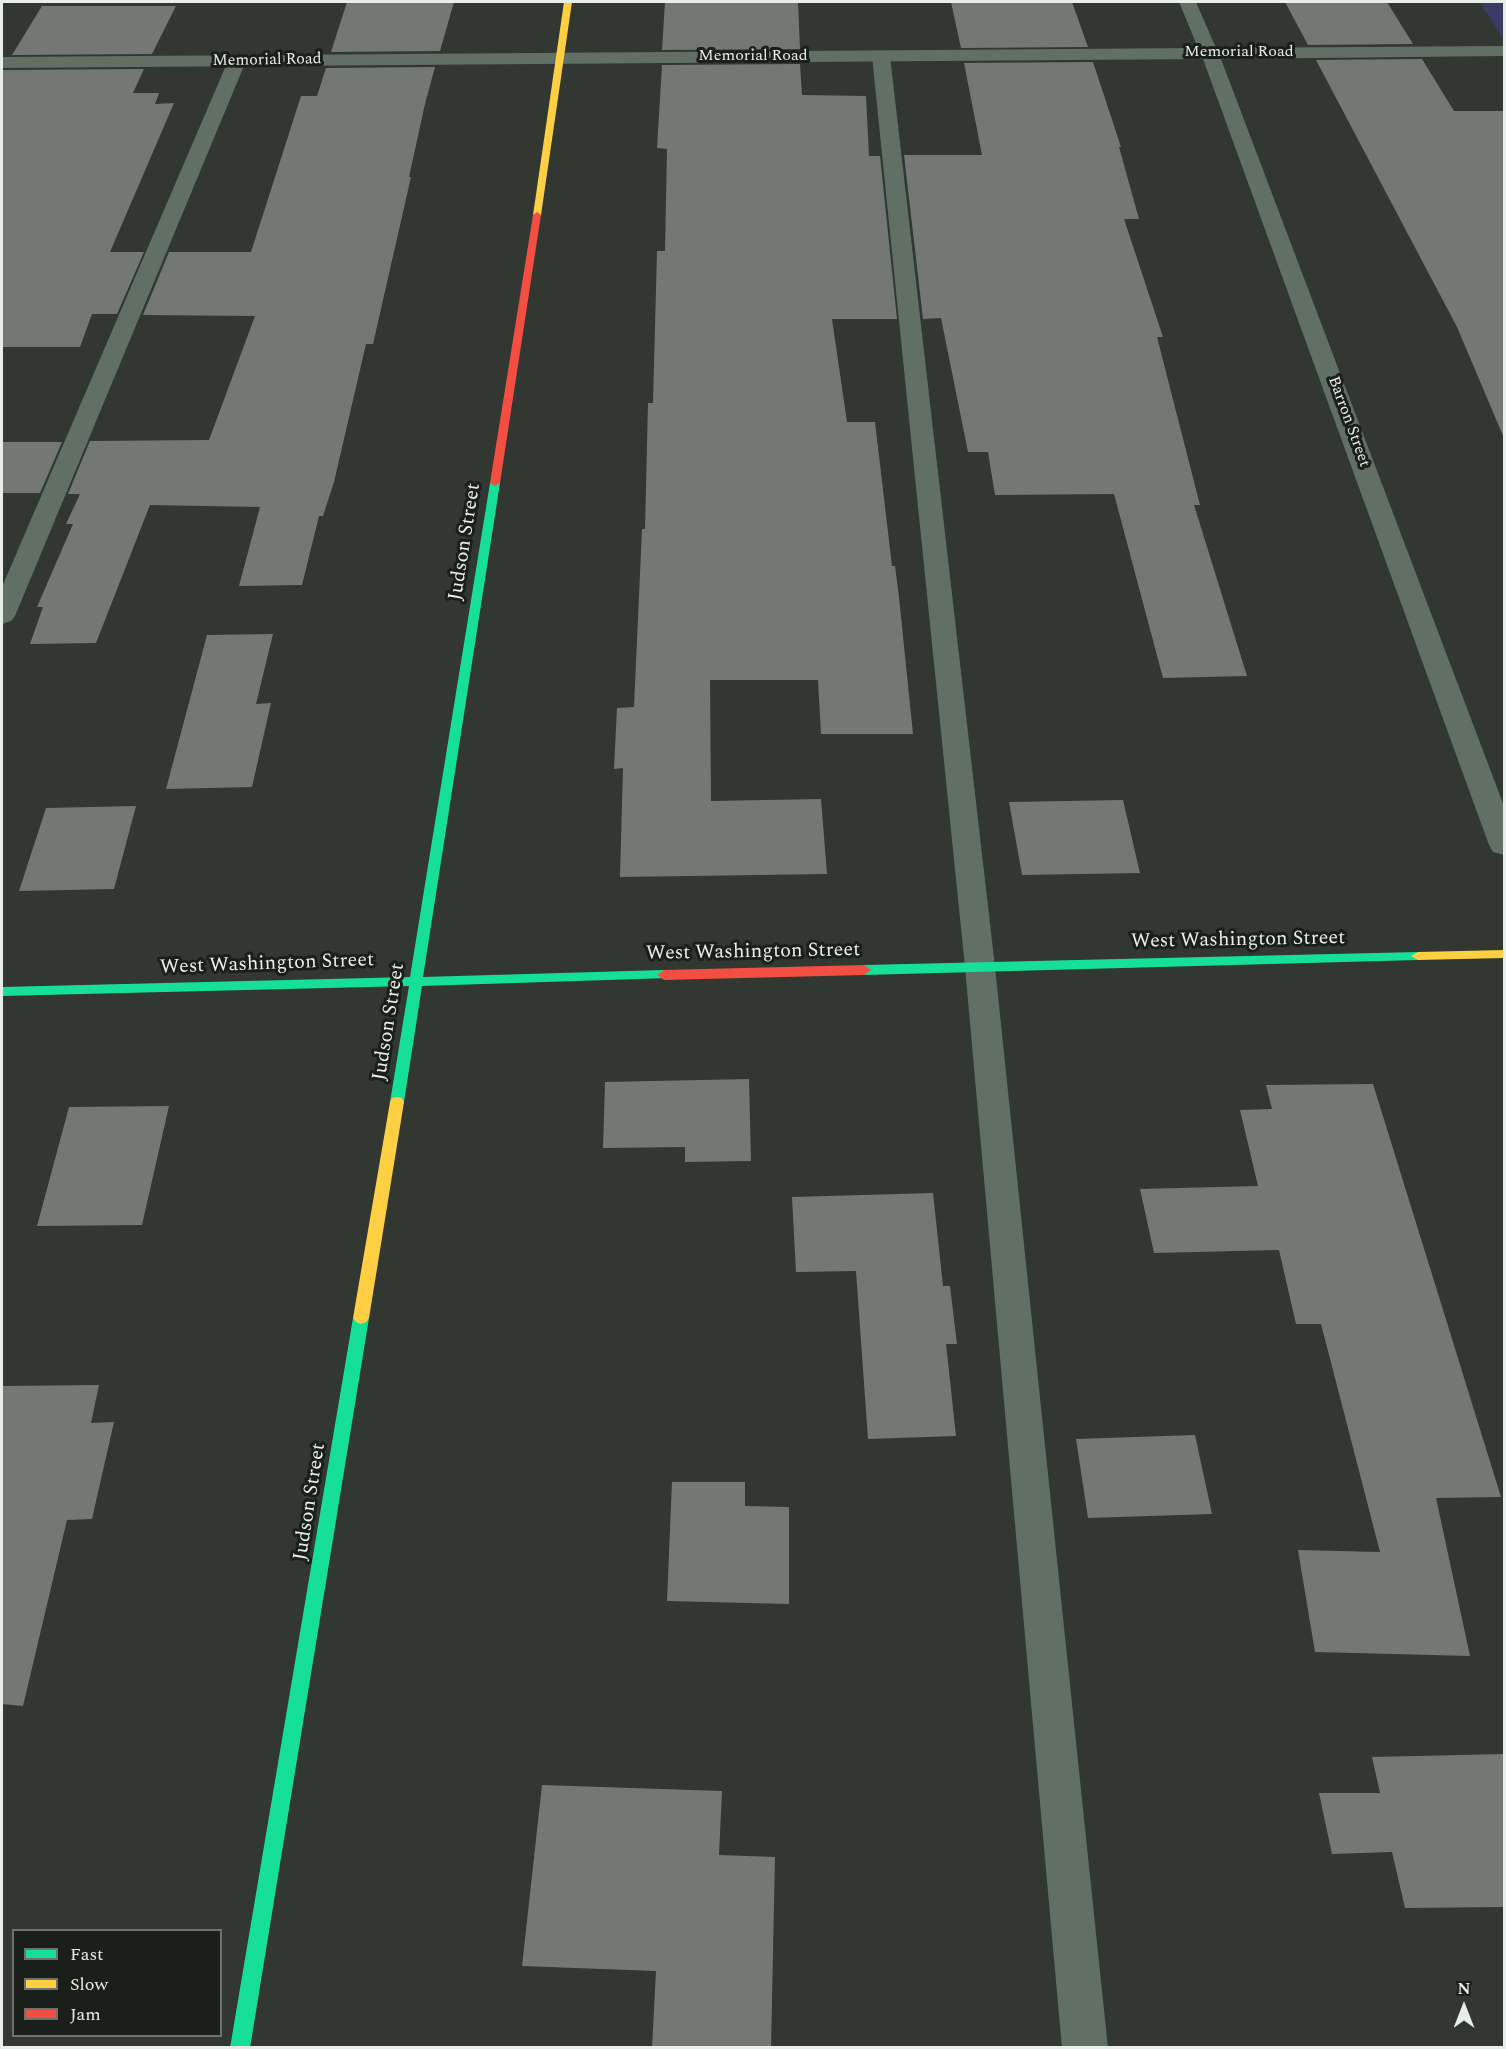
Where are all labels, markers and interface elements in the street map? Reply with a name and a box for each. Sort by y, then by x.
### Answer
street label: Memorial Road [1184,43,1294,63]
street label: Memorial Road [698,47,808,67]
street label: Memorial Road [212,50,322,72]
street label: Barron Street [1323,374,1373,470]
street label: Judson Street [445,482,487,602]
street label: West Washington Street [1131,927,1345,955]
street label: West Washington Street [646,939,860,967]
street label: West Washington Street [159,949,375,981]
street label: Judson Street [369,962,411,1082]
street label: Judson Street [290,1442,332,1562]
legend [12,1929,222,2037]
text: Fast [70,1941,103,1968]
text: Slow [70,1971,108,1998]
north arrow [1434,1977,1494,2037]
text: N [1457,1977,1471,2001]
text: Jam [70,2001,101,2028]

